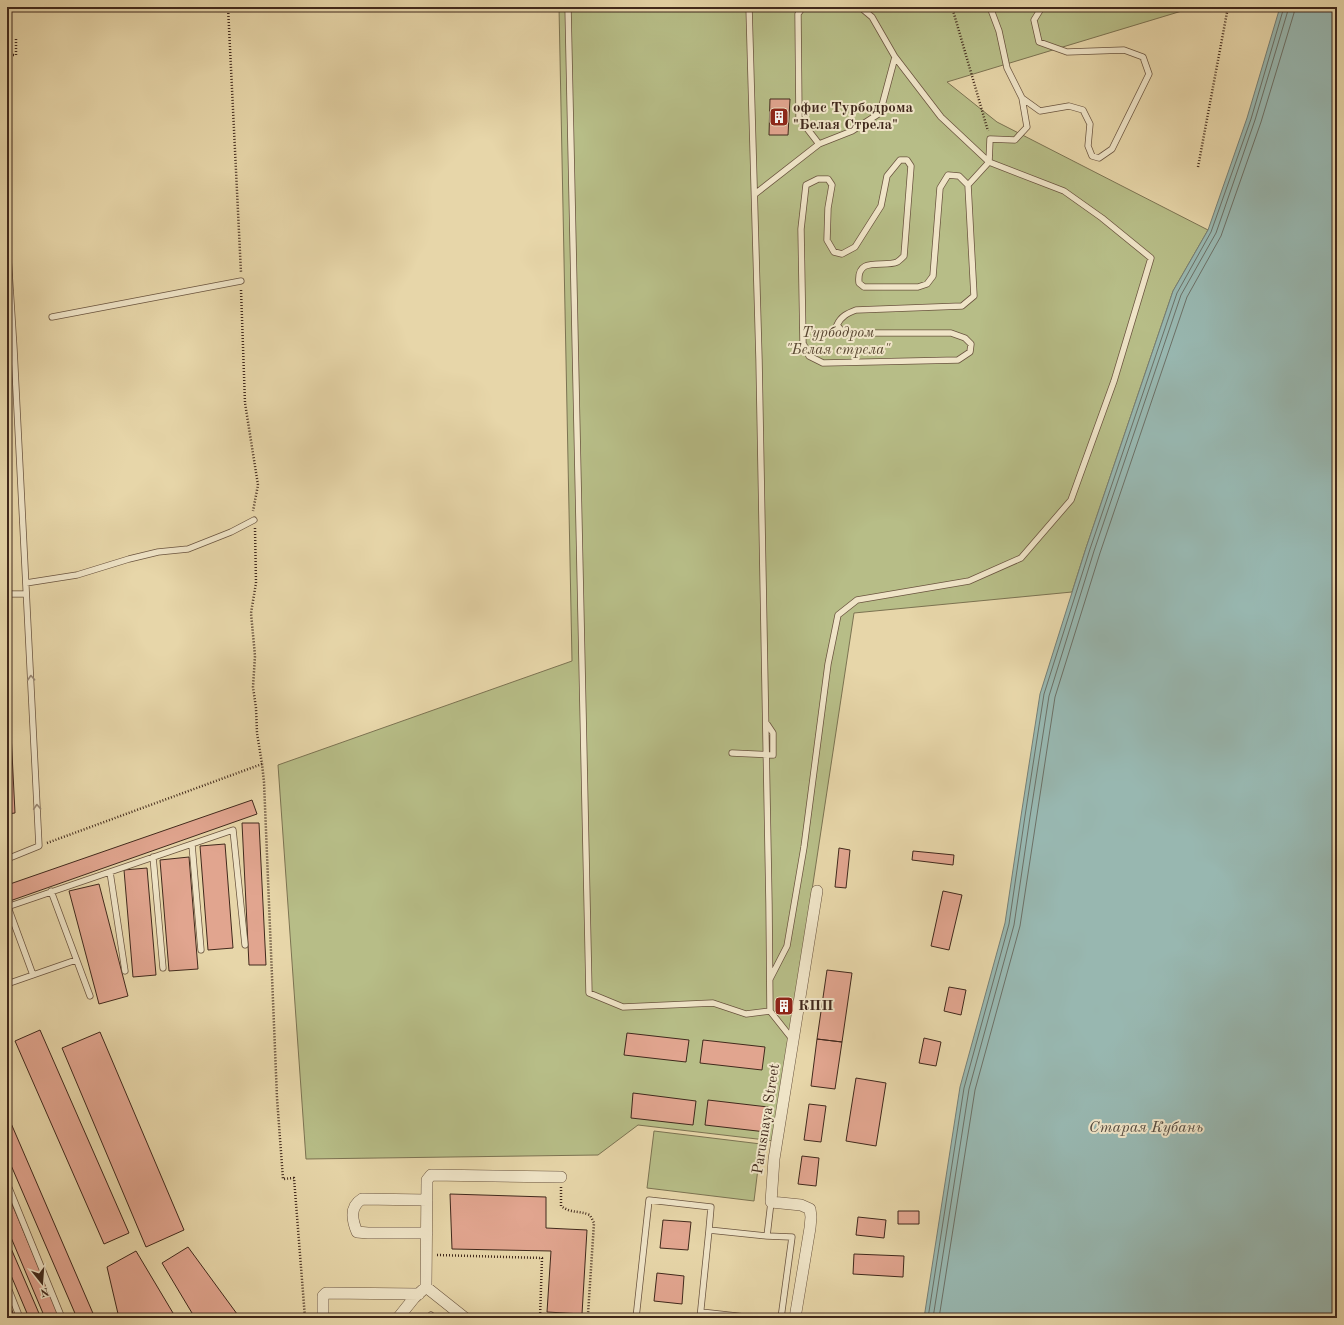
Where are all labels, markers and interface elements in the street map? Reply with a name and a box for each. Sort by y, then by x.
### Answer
place label: офис Турбодрома "Белая Стрела" [793,101,914,133]
building icon: офис Турбодрома "Белая Стрела" [768,106,790,128]
park label: Турбодром "Белая стрела" [786,325,891,358]
one-way arrow [26,675,35,681]
one-way arrow [33,804,41,810]
building icon: КПП [773,995,795,1017]
place label: КПП [798,999,833,1014]
street label: Parusnaya Street [751,1063,783,1175]
water label: Старая Кубань [1089,1120,1203,1136]
north arrow [22,1263,62,1303]
text: N [38,1285,50,1298]

